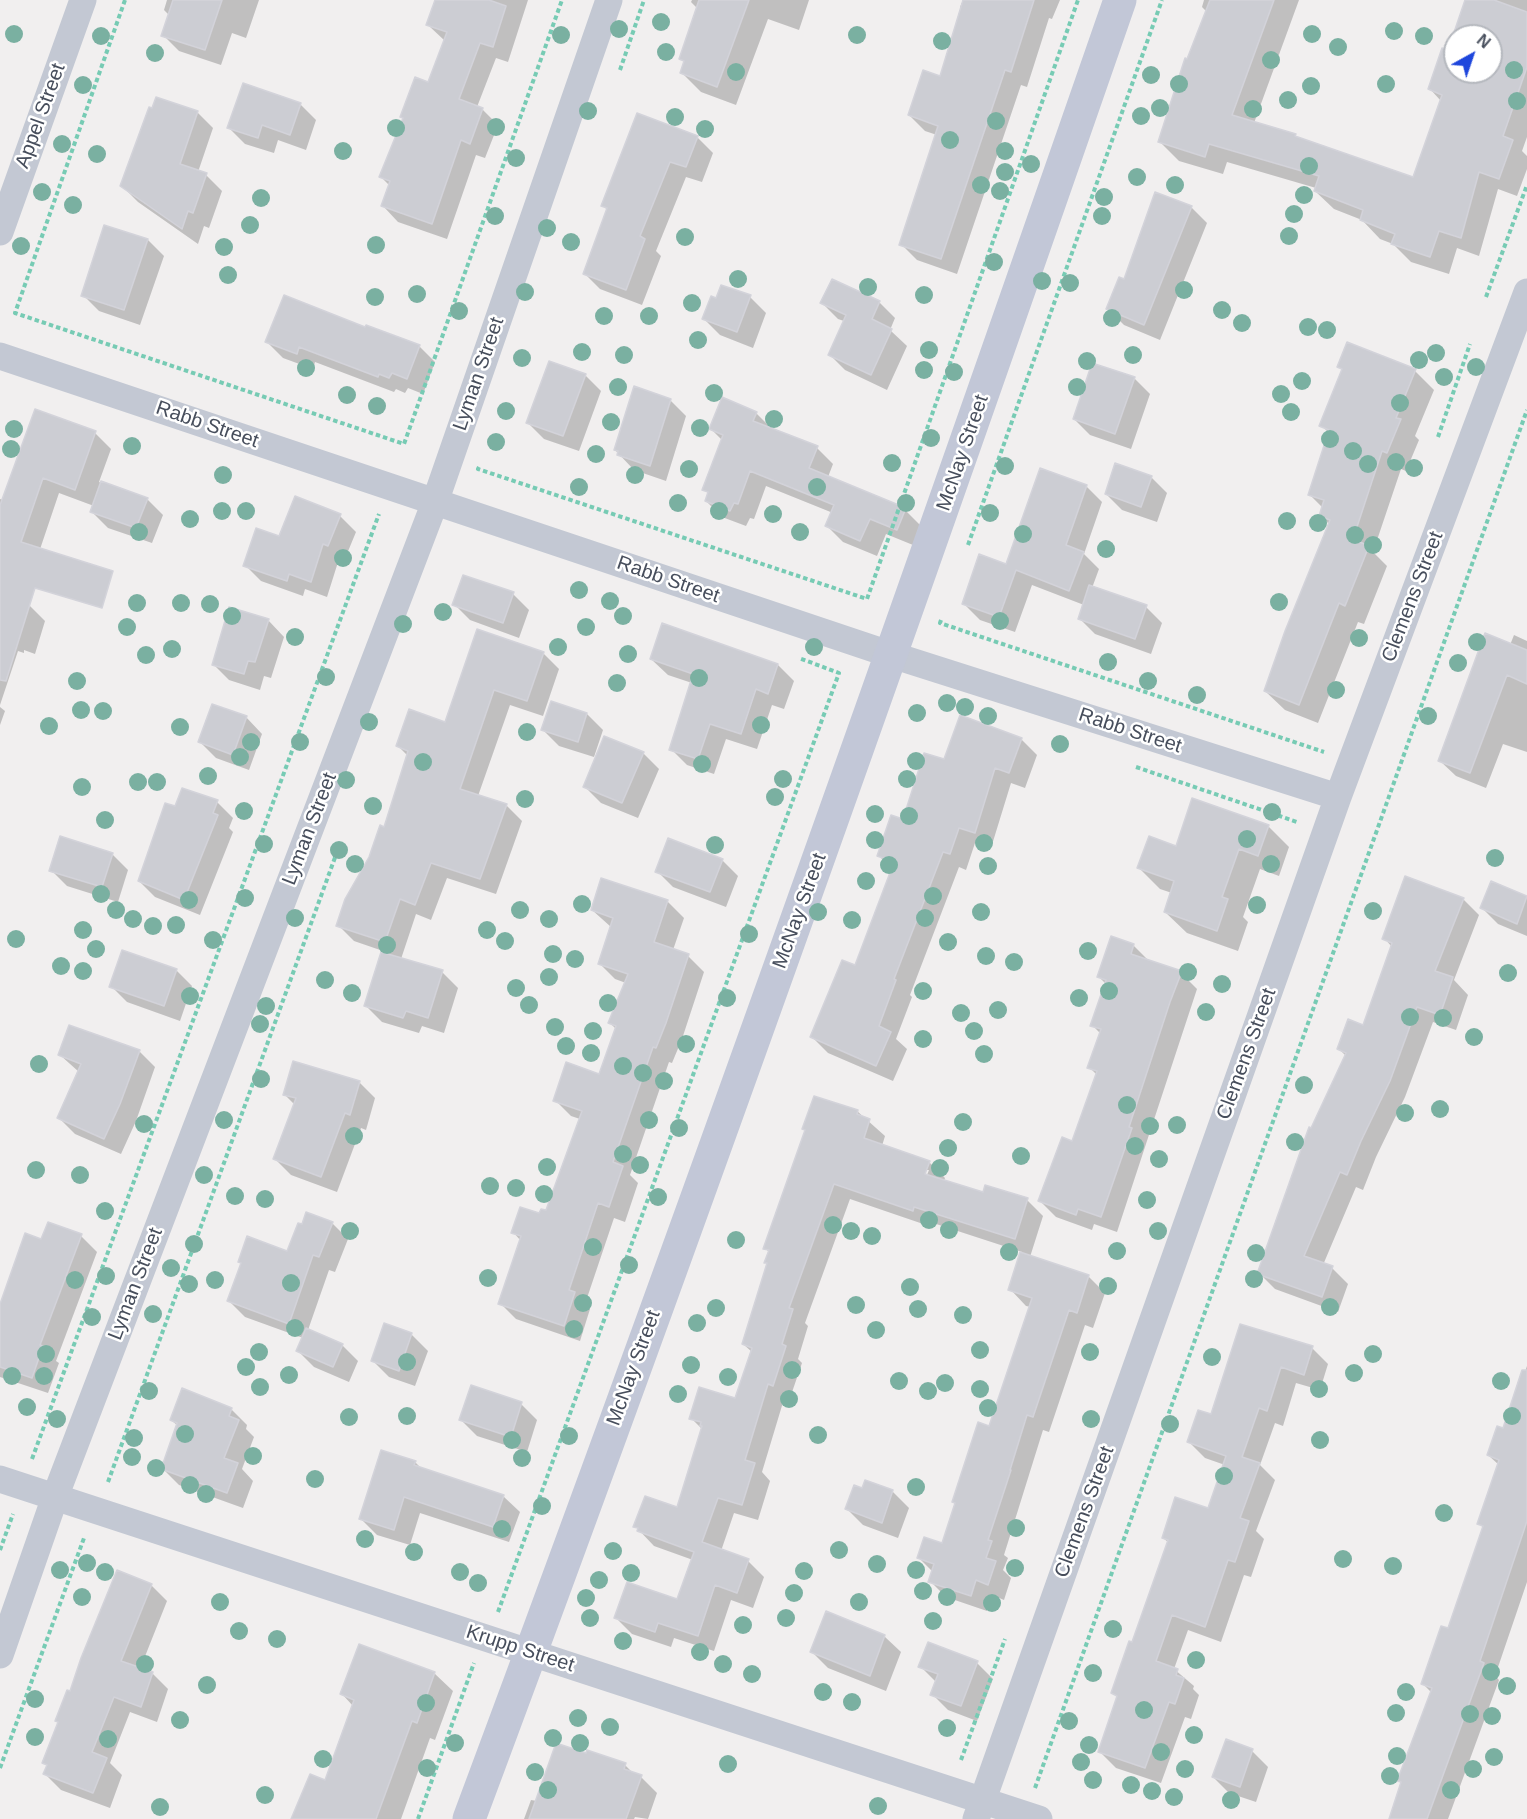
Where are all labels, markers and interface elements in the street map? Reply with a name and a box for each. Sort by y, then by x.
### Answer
north arrow [1443,24,1503,84]
text: N [1474,31,1493,52]
street label: Appel Street [11,60,71,172]
street label: Lyman Street [448,314,510,434]
street label: McNay Street [932,392,994,514]
street label: Rabb Street [153,396,261,454]
street label: Clemens Street [1377,528,1449,666]
street label: Rabb Street [614,551,722,609]
street label: Rabb Street [1076,703,1184,759]
street label: Lyman Street [278,770,342,888]
street label: McNay Street [768,850,832,972]
street label: Clemens Street [1212,985,1282,1123]
street label: Lyman Street [104,1225,168,1343]
street label: McNay Street [602,1307,666,1429]
street label: Clemens Street [1050,1443,1120,1581]
street label: Krupp Street [463,1620,577,1678]

